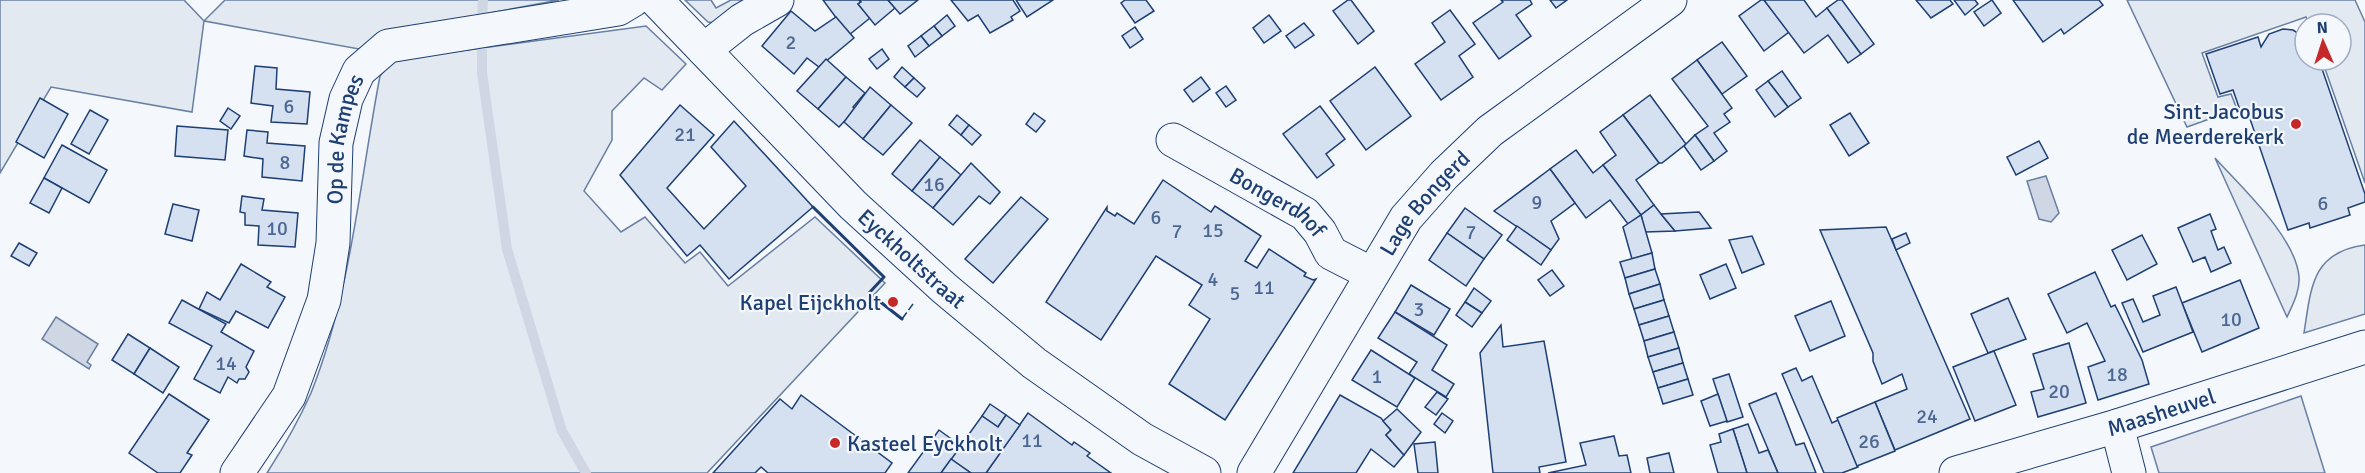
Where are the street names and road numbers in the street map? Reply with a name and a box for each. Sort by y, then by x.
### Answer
street label: Op de Kampes [321,69,369,205]
street label: Lage Bongerd [1373,144,1475,260]
street label: Bongerdhof [1225,161,1333,243]
street label: Eyckholtstraat [853,203,972,314]
street label: Maasheuvel [2104,382,2219,442]

